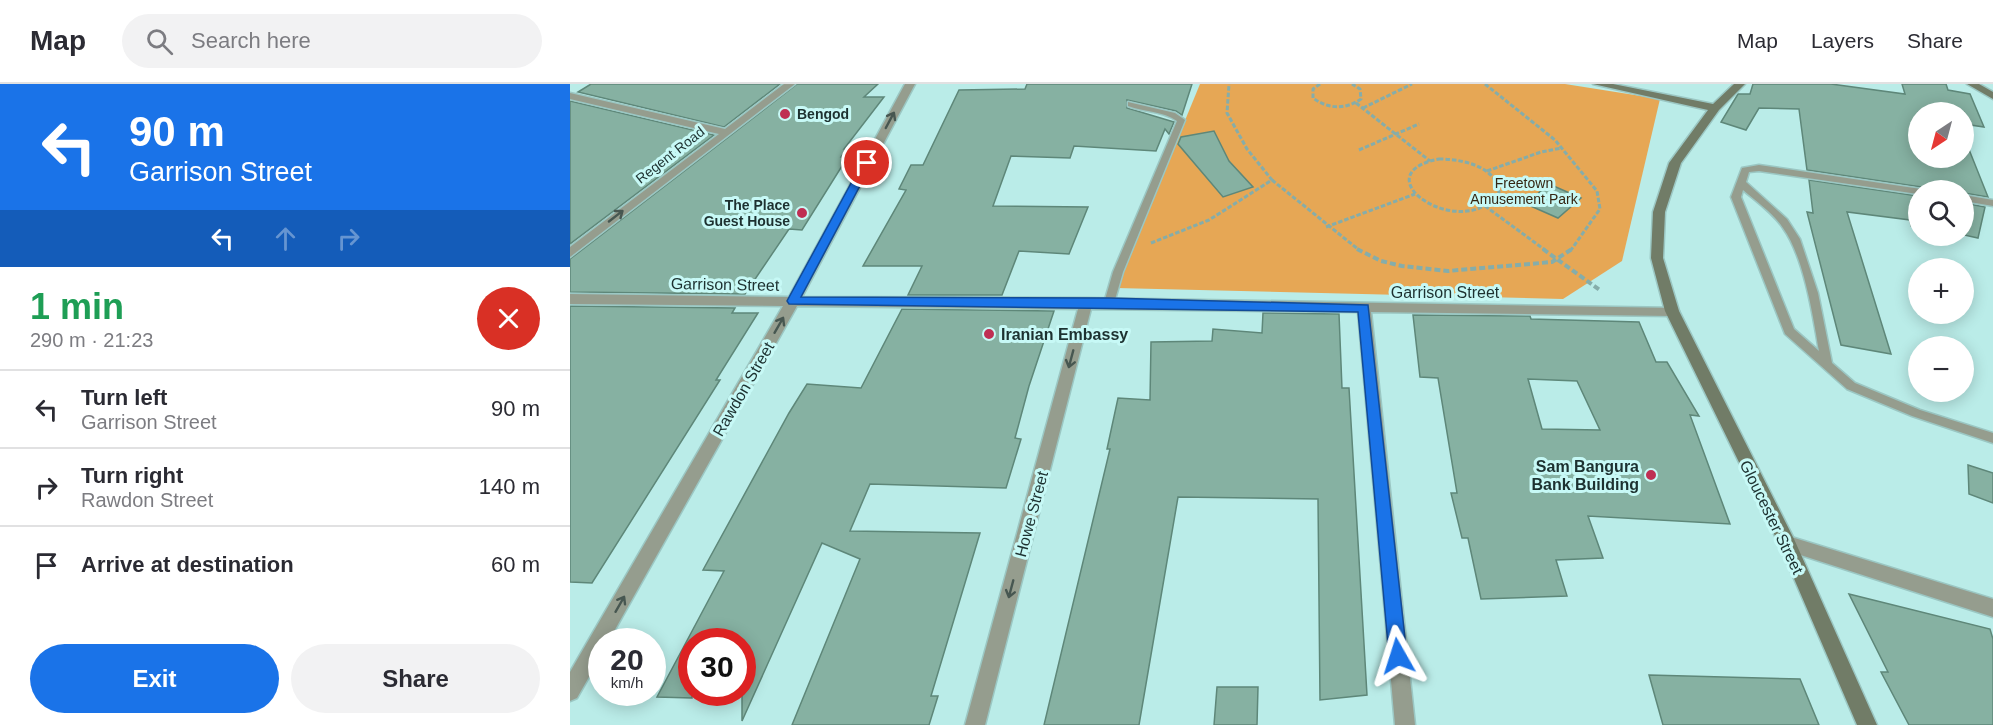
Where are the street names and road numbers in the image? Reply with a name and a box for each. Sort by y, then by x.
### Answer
street label: Regent Road [633,123,707,187]
street label: Garrison Street [671,275,780,294]
street label: Garrison Street [1391,284,1500,301]
street label: Rawdon Street [710,339,778,439]
street label: Gloucester Street [1737,458,1807,577]
street label: Howe Street [1012,469,1051,559]

